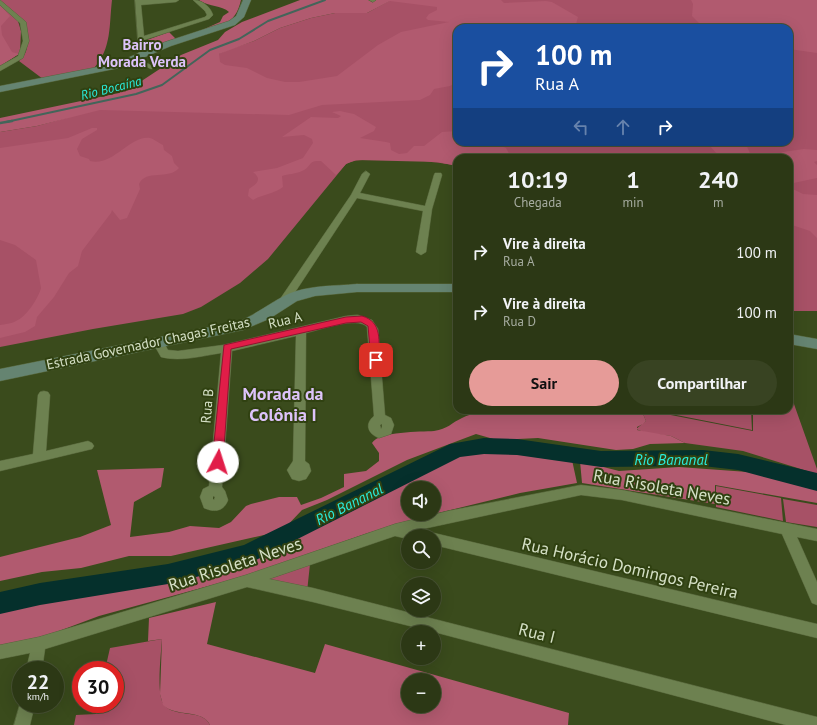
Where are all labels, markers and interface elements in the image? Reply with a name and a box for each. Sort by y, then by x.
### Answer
district label: Bairro Morada Verda [98,35,186,71]
text: 100 m [535,36,612,73]
icon: right [469,40,521,92]
water label: Rio Bocaína [79,72,144,104]
text: Rua A [535,72,579,95]
icon: left [570,116,592,138]
icon: ahead [612,116,634,138]
icon: right [654,116,676,138]
text: 10:19 [507,164,568,195]
text: 1 [626,164,640,195]
text: 240 [698,164,739,195]
text: Chegada [514,194,562,211]
text: min [622,194,644,211]
text: m [713,194,724,211]
text: Vire à direita [503,234,586,253]
icon: right [469,241,491,263]
text: 100 m [736,243,777,262]
text: Rua A [503,253,535,270]
text: Vire à direita [503,294,586,313]
icon: right [469,301,491,323]
text: 100 m [736,303,777,322]
street label: Rua A [266,307,304,333]
street label: Estrada Governador Chagas Freitas [45,313,252,373]
text: Rua D [503,313,536,330]
pin [359,343,393,377]
icon: arrive [365,349,387,371]
button: Sair [469,360,619,406]
button: Compartilhar [627,360,777,406]
district label: Morada da Colônia I [242,382,324,426]
street label: Rua B [197,388,217,424]
position arrow [197,441,239,483]
water label: Rio Bananal [634,450,708,469]
street label: Rua Risoleta Neves [592,464,732,510]
water label: Rio Bananal [312,479,386,529]
map controls [401,481,441,713]
button: sound [401,481,441,521]
button: search [401,529,441,569]
street label: Rua Risoleta Neves [166,532,304,596]
street label: Rua Horácio Domingos Pereira [520,532,740,604]
button: layers [401,577,441,617]
street label: Rua I [516,618,558,648]
button: + [401,625,441,665]
speed limit sign: 30 [72,661,124,713]
text: 22 [27,669,49,695]
button: − [401,673,441,713]
text: km/h [27,690,49,703]

